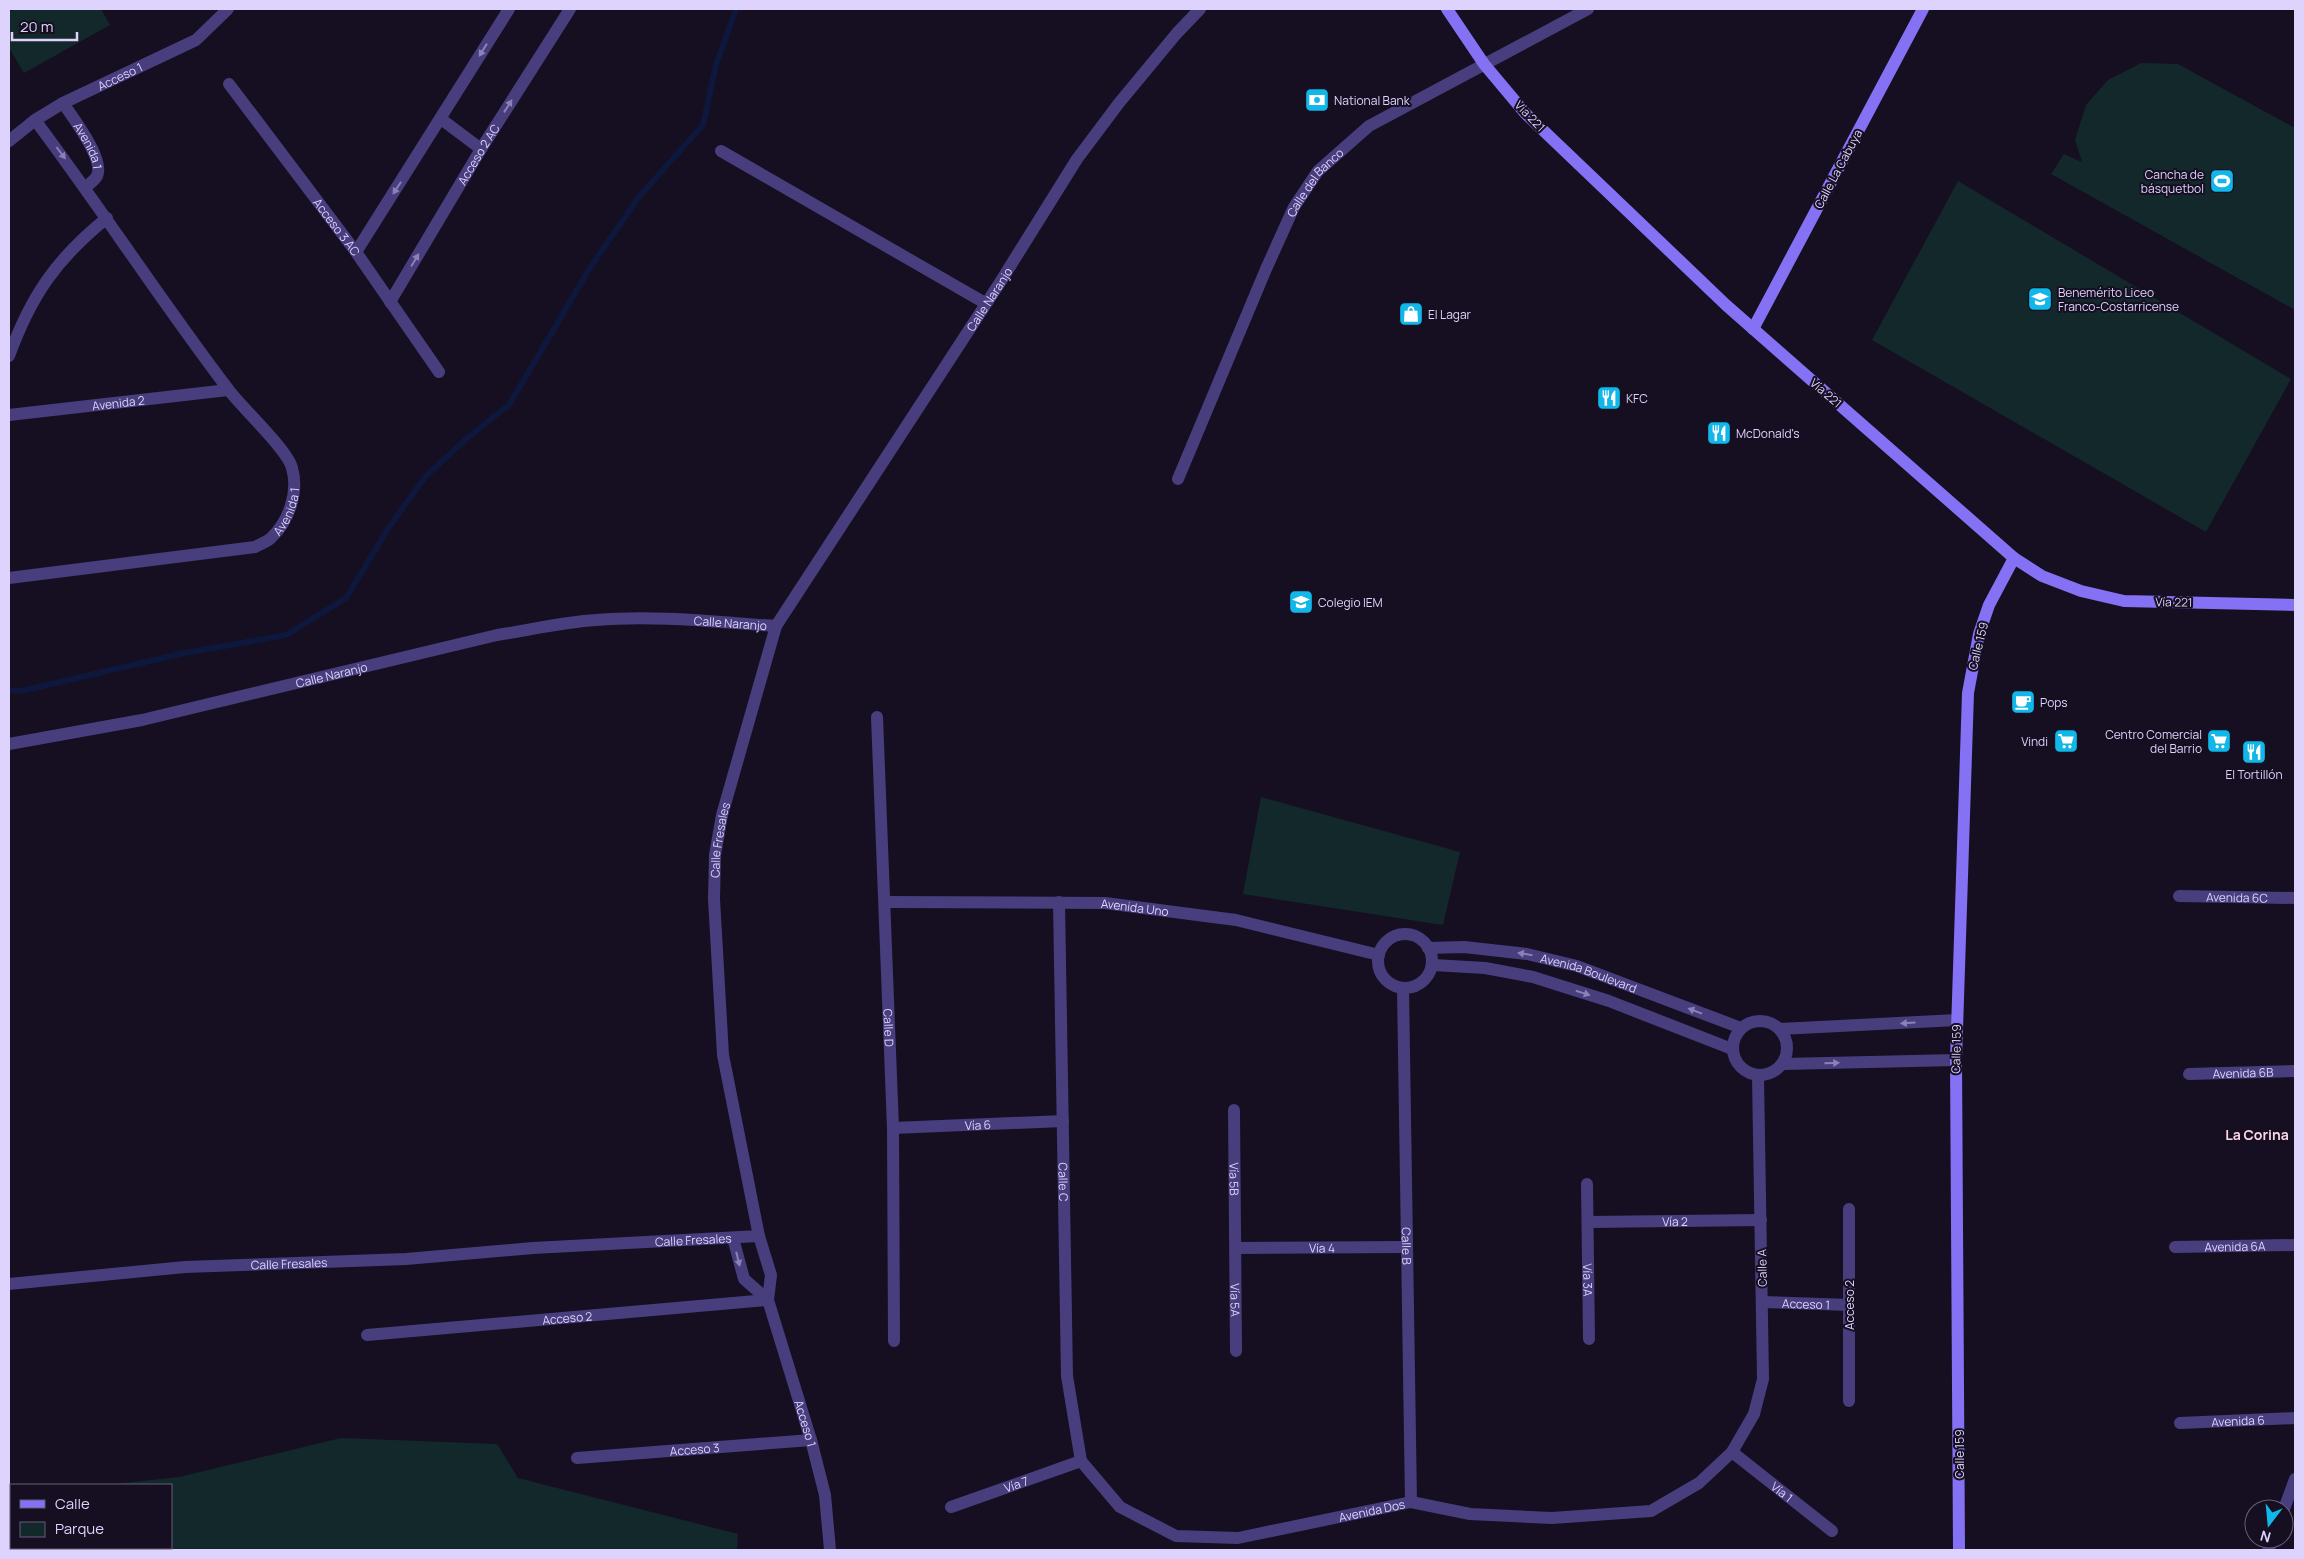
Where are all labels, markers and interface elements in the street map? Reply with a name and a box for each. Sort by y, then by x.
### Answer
scale bar [12,10,78,42]
text: 20 m [20,16,53,37]
one-way arrow [478,44,488,57]
street label: Acceso 1 [94,58,145,94]
bank icon: National Bank [1304,87,1330,113]
place label: National Bank [1334,92,1411,109]
street label: Vía 221 [1511,97,1549,135]
one-way arrow [504,99,513,113]
street label: Avenida 1 [70,119,107,170]
street label: Acceso 2 AC [453,120,504,188]
street label: Calle La Cabuya [1810,126,1866,212]
street label: Calle del Banco [1282,144,1347,220]
one-way arrow [55,146,66,159]
place label: Cancha de básquetbol [2141,166,2204,197]
sports icon: Cancha de básquetbol [2209,168,2235,194]
one-way arrow [392,181,401,195]
street label: Acceso 3 AC [310,194,365,260]
one-way arrow [411,252,419,267]
street label: Calle Naranjo [962,264,1016,334]
place label: Benemérito Liceo Franco-Costarricense [2058,284,2179,315]
school or university icon: Benemérito Liceo Franco-Costarricense [2027,286,2053,312]
shop icon: El Lagar [1398,301,1424,327]
place label: El Lagar [1428,306,1472,323]
street label: Vía 221 [1806,374,1846,412]
restaurant icon: KFC [1596,385,1622,411]
place label: KFC [1626,390,1648,407]
street label: Avenida 2 [91,391,146,414]
restaurant icon: McDonald's [1706,420,1732,446]
place label: McDonald's [1736,425,1800,442]
street label: Avenida 1 [269,487,303,539]
school or university icon: Colegio IEM [1288,589,1314,615]
street label: Vía 221 [2155,593,2193,611]
place label: Colegio IEM [1318,594,1383,611]
street label: Calle Naranjo [693,612,768,634]
street label: Calle 159 [1964,620,1992,672]
street label: Calle Naranjo [294,658,369,691]
cafe icon: Pops [2010,689,2036,715]
place label: Pops [2040,694,2068,711]
place label: Centro Comercial del Barrio [2105,726,2202,757]
supermarket icon: Vindi [2053,728,2079,754]
supermarket icon: Centro Comercial del Barrio [2206,728,2232,754]
place label: Vindi [2021,733,2048,750]
restaurant icon: El Tortillón [2241,739,2267,765]
place label: El Tortillón [2225,766,2283,783]
street label: Calle Fresales [706,800,734,878]
street label: Avenida 6C [2206,888,2269,906]
street label: Avenida Uno [1101,894,1170,920]
street label: Avenida Boulevard [1539,949,1640,996]
one-way arrow [1516,950,1532,958]
one-way arrow [1576,989,1591,997]
one-way arrow [1687,1007,1702,1015]
street label: Calle D [880,1008,898,1047]
one-way arrow [1900,1019,1916,1027]
street label: Calle 159 [1947,1024,1965,1074]
one-way arrow [1824,1059,1840,1067]
street label: Avenida 6B [2212,1063,2274,1082]
street label: Vía 6 [964,1115,991,1134]
district label: La Corina [2225,1125,2289,1144]
street label: Calle C [1055,1162,1073,1202]
street label: Vía 5B [1226,1162,1243,1196]
street label: Vía 2 [1662,1212,1688,1230]
street label: Calle B [1398,1227,1416,1265]
street label: Calle Fresales [655,1229,732,1250]
street label: Avenida 6A [2204,1237,2266,1255]
street label: Vía 4 [1309,1239,1335,1256]
street label: Calle A [1753,1249,1771,1287]
one-way arrow [735,1251,743,1266]
street label: Calle Fresales [250,1253,328,1273]
street label: Vía 3A [1580,1263,1597,1297]
street label: Acceso 2 [1841,1280,1858,1330]
street label: Vía 5A [1227,1283,1244,1317]
street label: Acceso 1 [1782,1294,1830,1313]
street label: Acceso 2 [541,1307,593,1328]
street label: Acceso 1 [791,1398,821,1448]
street label: Avenida 6 [2211,1411,2265,1430]
street label: Calle 159 [1951,1429,1968,1479]
street label: Acceso 3 [669,1439,720,1459]
street label: Vía 7 [1001,1472,1031,1496]
street label: Vía 1 [1768,1478,1797,1506]
legend [10,1484,172,1549]
text: Calle [55,1493,90,1514]
street label: Avenida Dos [1337,1495,1406,1525]
north arrow [2244,1499,2294,1549]
text: Parque [55,1518,104,1539]
text: N [2258,1526,2273,1547]

